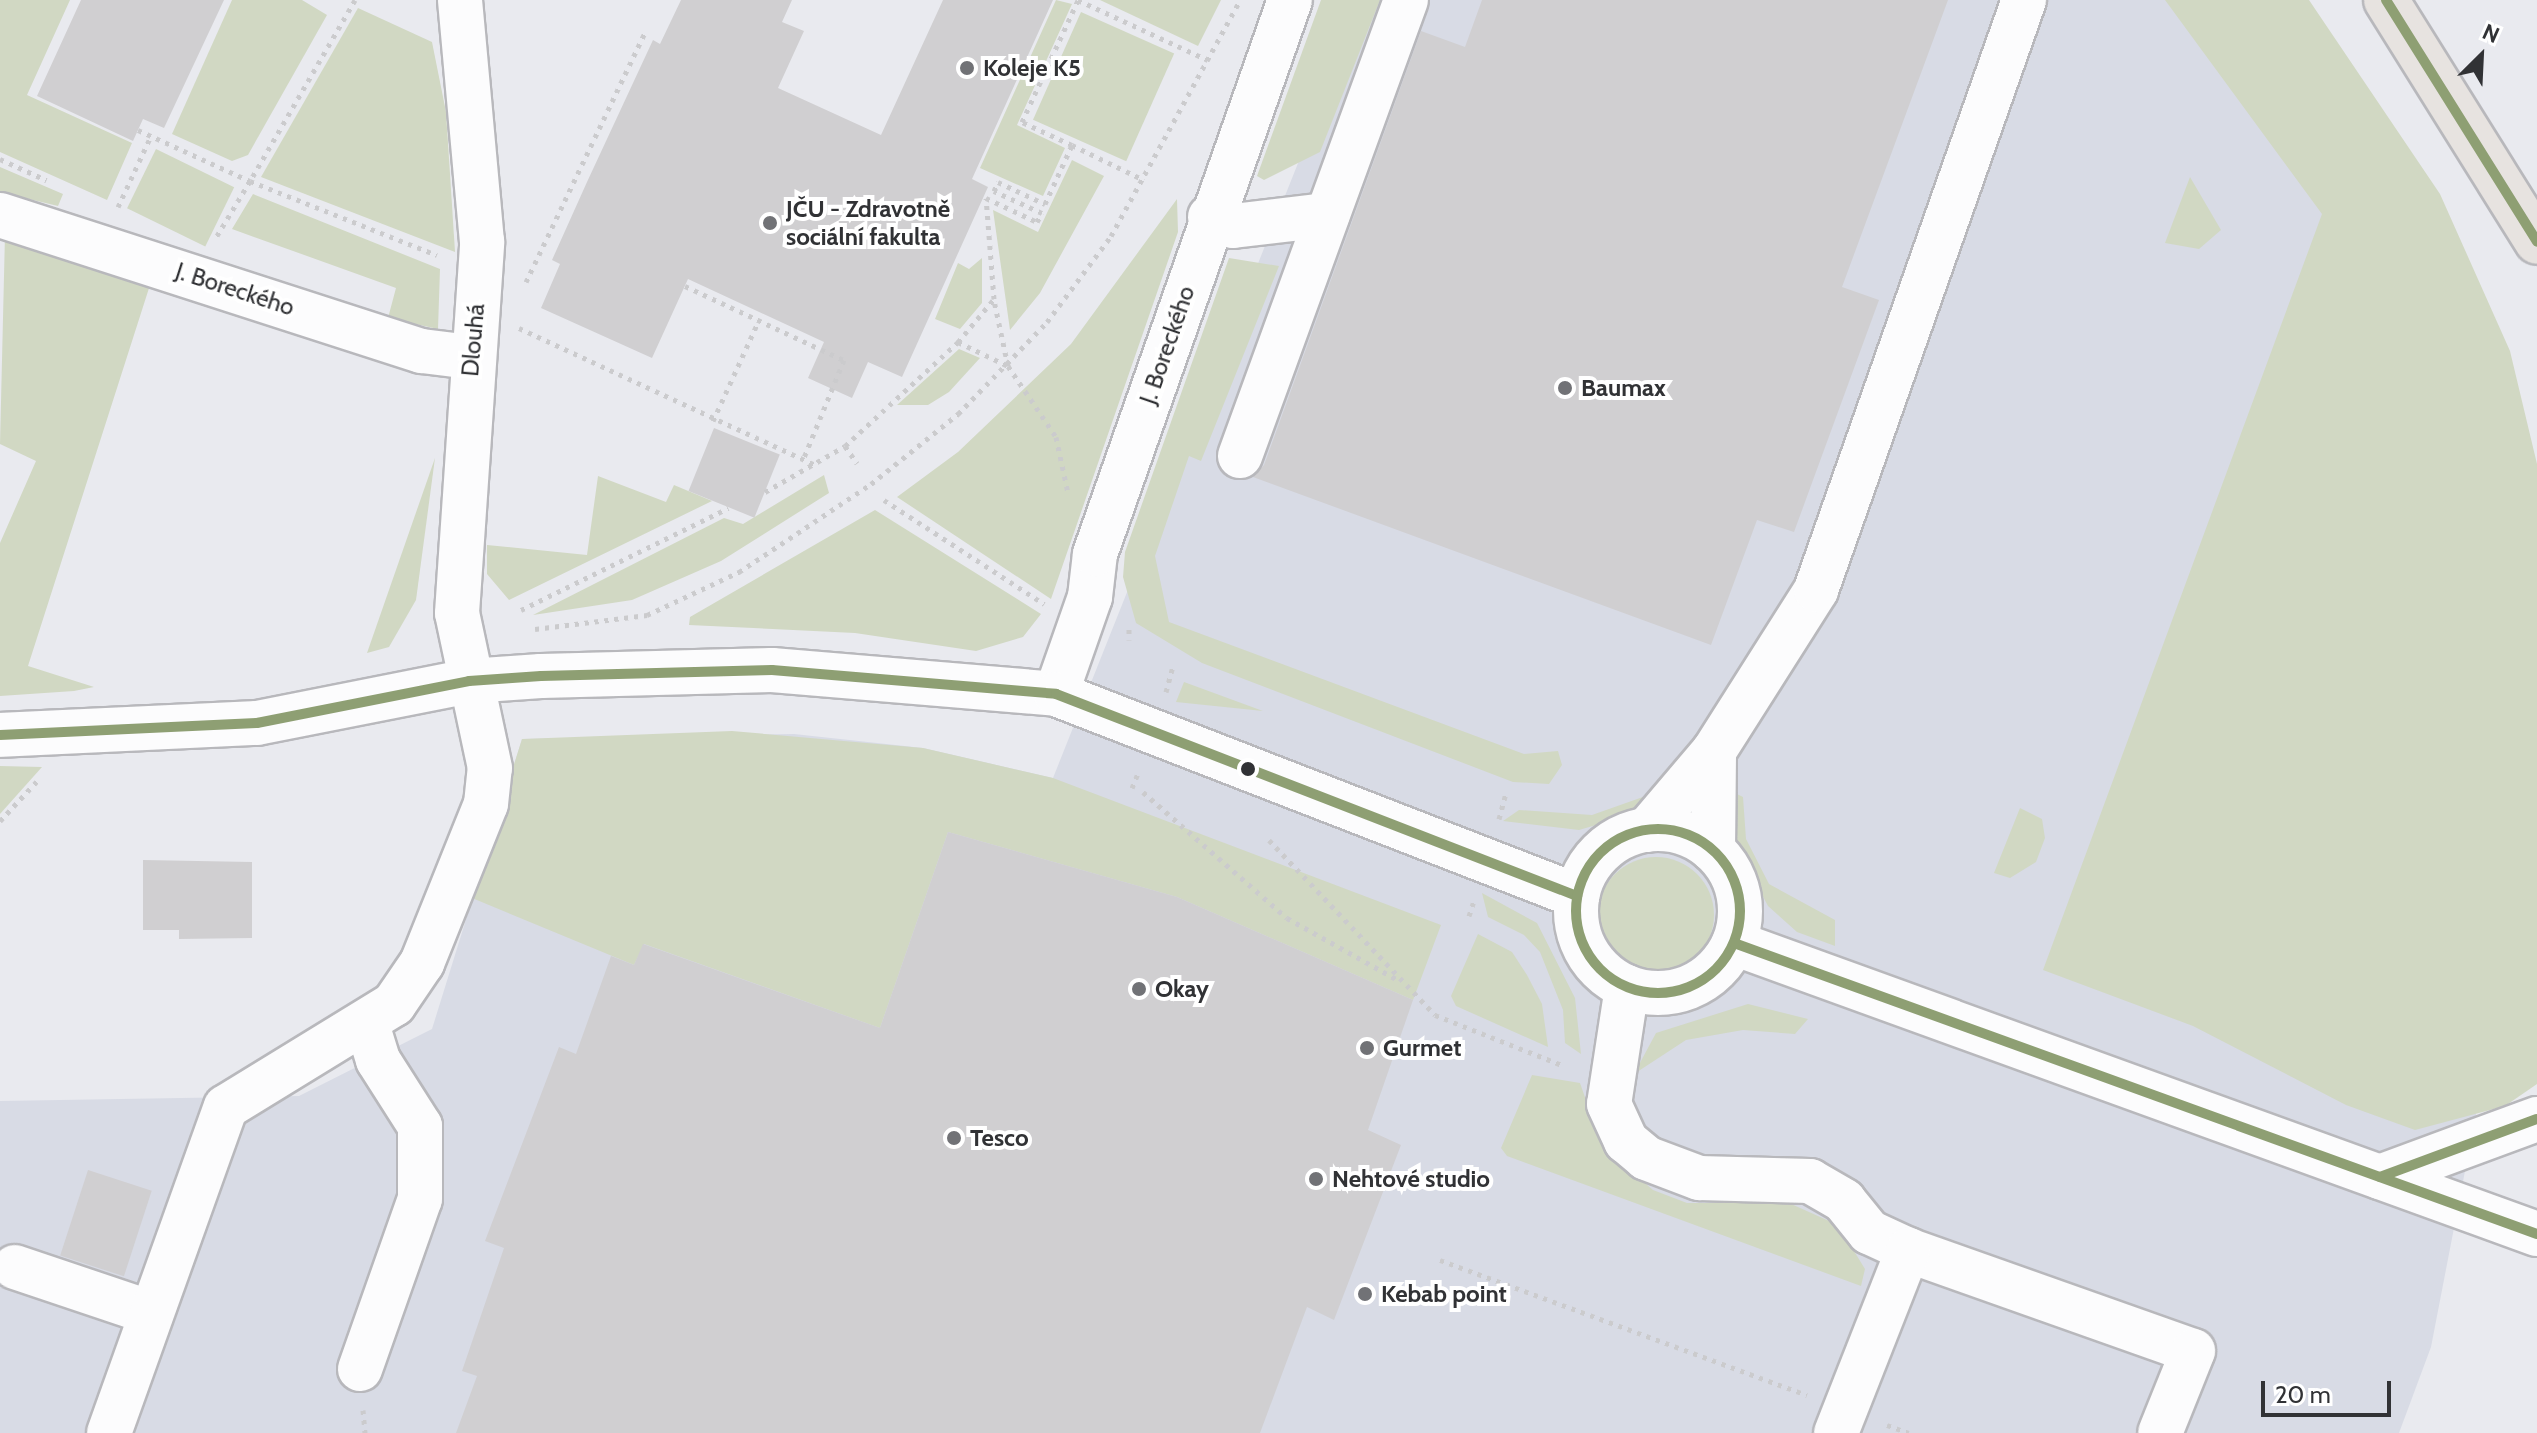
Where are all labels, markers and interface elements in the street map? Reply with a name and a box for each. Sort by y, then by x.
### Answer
north arrow [2441,16,2521,96]
text: N [2478,18,2504,49]
place label: Koleje K5 [983,54,1081,82]
marker: Koleje K5 [958,59,976,77]
place label: JČU - Zdravotně sociální fakulta [786,195,950,251]
marker: JČU - Zdravotně sociální fakulta [761,214,779,232]
street label: J. Boreckého [172,256,298,322]
street label: J. Boreckého [1133,282,1201,408]
street label: Dlouhá [455,302,491,378]
place label: Baumax [1581,374,1666,402]
marker: Baumax [1556,379,1574,397]
unlabelled marker [1240,761,1256,777]
place label: Okay [1155,975,1209,1003]
marker: Okay [1130,980,1148,998]
place label: Gurmet [1383,1034,1461,1062]
marker: Gurmet [1358,1039,1376,1057]
place label: Tesco [970,1124,1029,1152]
marker: Tesco [945,1129,963,1147]
place label: Nehtové studio [1332,1165,1490,1193]
marker: Nehtové studio [1307,1170,1325,1188]
place label: Kebab point [1381,1280,1507,1308]
marker: Kebab point [1356,1285,1374,1303]
scale bar [2265,1365,2395,1415]
text: 20 m [2275,1380,2331,1409]

